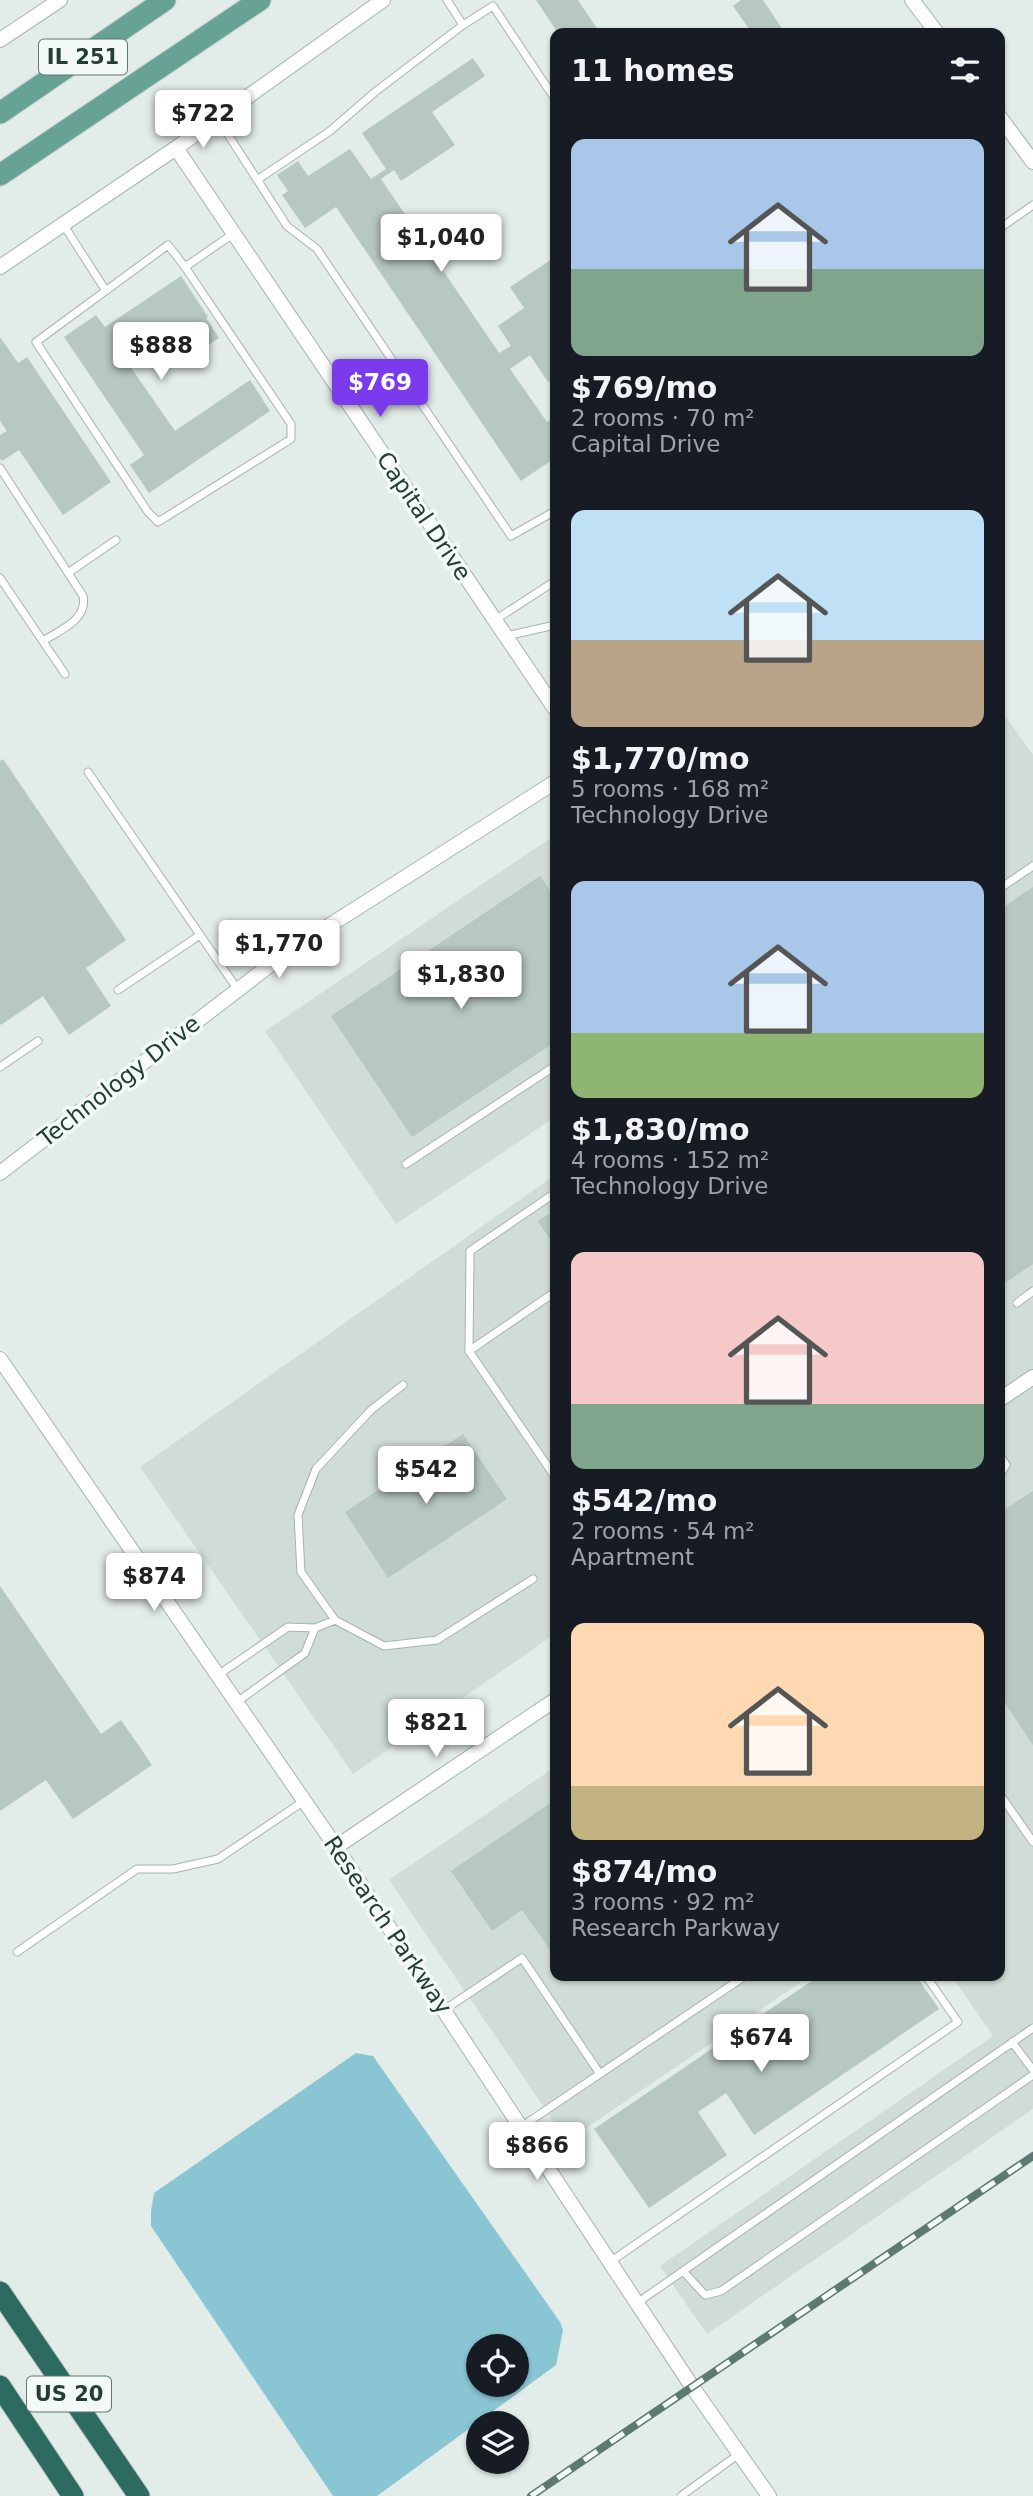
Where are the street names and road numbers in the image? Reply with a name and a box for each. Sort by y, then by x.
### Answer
road number: IL 251 [39,40,127,74]
street label: Capital Drive [371,447,477,585]
street label: Technology Drive [32,1010,205,1153]
street label: Research Parkway [319,1831,457,2019]
road number: US 20 [27,2376,111,2412]

